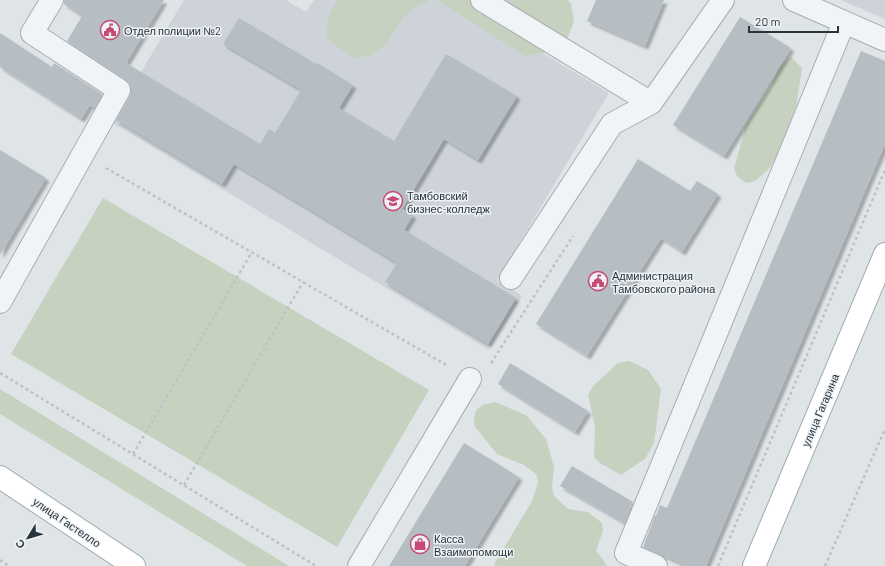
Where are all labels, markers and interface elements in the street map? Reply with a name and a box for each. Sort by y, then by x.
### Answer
scale bar [749,8,838,34]
text: 20 m [755,14,781,28]
public building icon: Отдел полиции №2 [99,19,121,41]
place label: Отдел полиции №2 [124,24,221,37]
place label: Тамбовский бизнес-колледж [407,189,490,215]
school or university icon: Тамбовский бизнес-колледж [382,190,404,212]
place label: Администрация Тамбовского района [612,269,716,295]
public building icon: Администрация Тамбовского района [587,270,609,292]
street label: улица Гагарина [799,371,842,449]
street label: улица Гастелло [31,494,103,550]
north arrow [8,518,48,558]
place label: Касса Взаимопомощи [434,532,513,558]
shop icon: Касса Взаимопомощи [409,533,431,555]
text: С [12,537,27,552]

